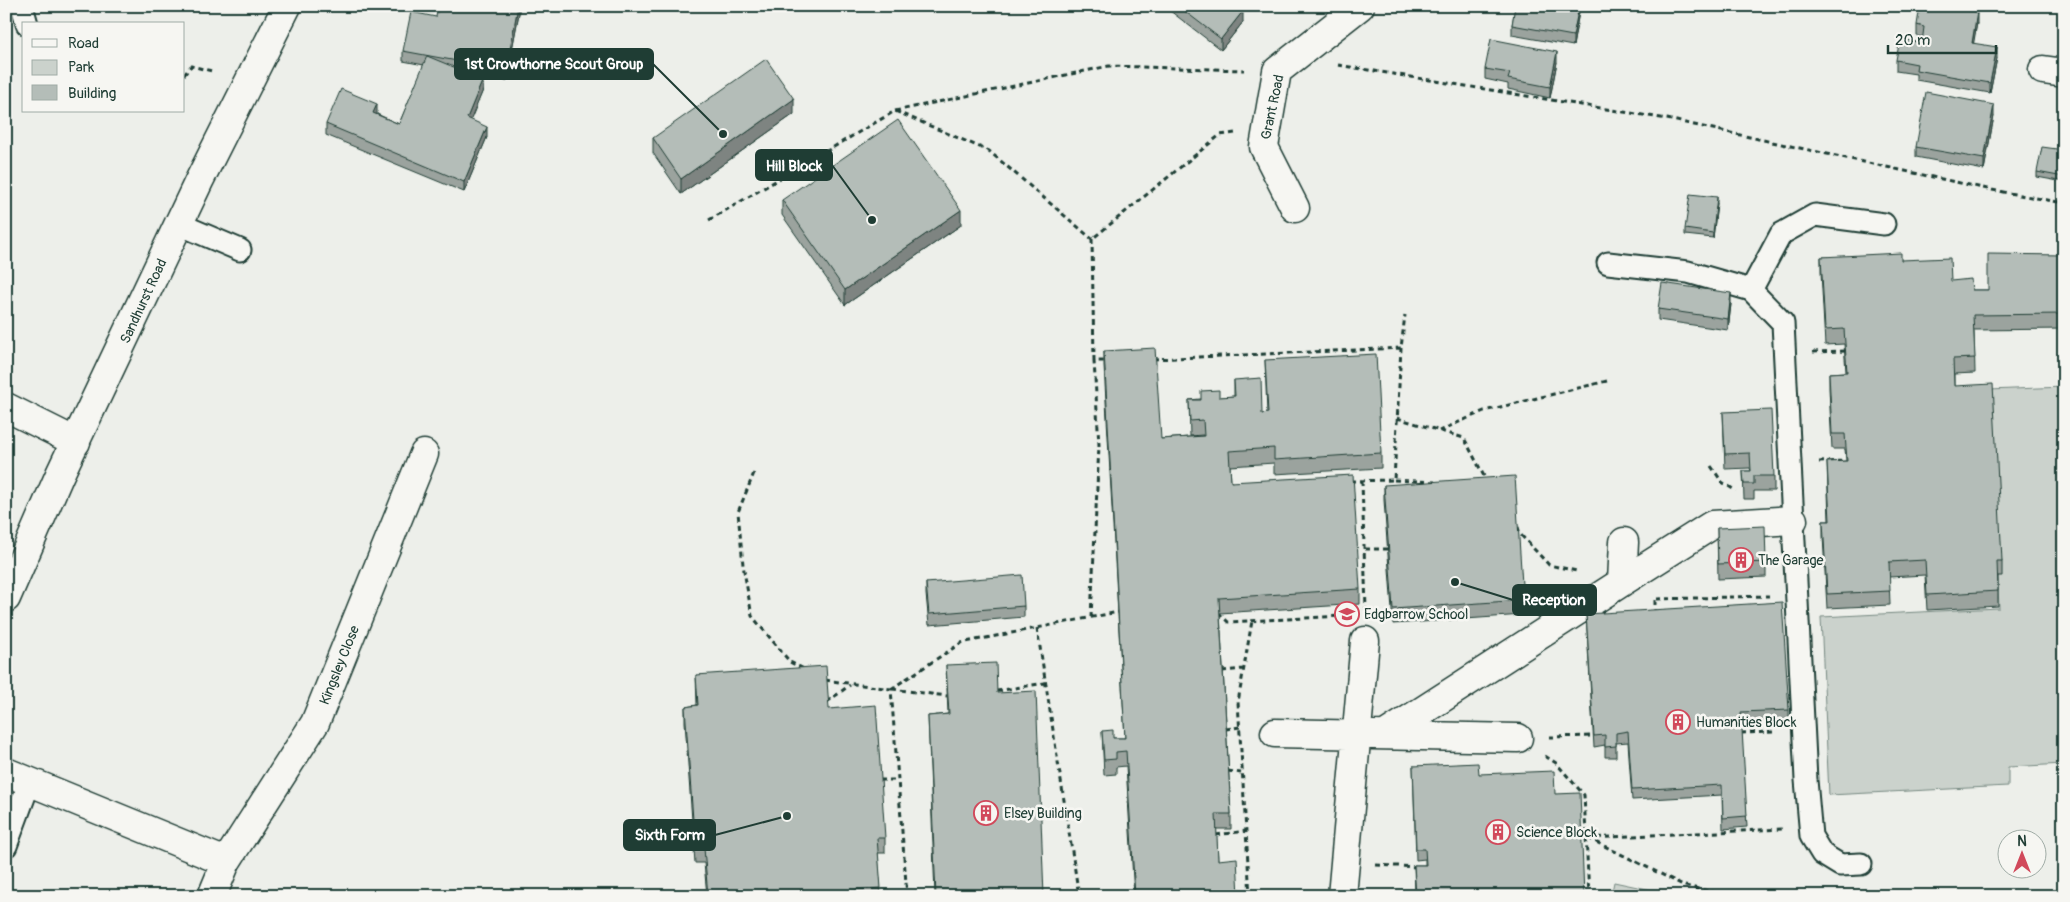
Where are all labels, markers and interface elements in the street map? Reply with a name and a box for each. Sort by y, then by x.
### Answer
legend [22,22,185,112]
scale bar [1888,22,1995,54]
text: 20 m [1895,31,1930,50]
text: Road [68,34,99,53]
callout: 1st Crowthorne Scout Group [455,49,653,79]
text: 1st Crowthorne Scout Group [465,55,643,74]
text: Park [68,58,95,77]
street label: Grant Road [1257,73,1288,141]
text: Building [68,84,116,103]
callout: Hill Block [756,150,832,180]
text: Hill Block [766,157,823,176]
street label: Sandhurst Road [116,256,171,346]
building icon: The Garage [1728,547,1754,573]
place label: The Garage [1758,552,1824,569]
callout: Reception [1513,585,1596,615]
text: Reception [1522,591,1586,610]
school or university icon: Edgbarrow School [1334,601,1360,627]
place label: Edgbarrow School [1364,606,1468,623]
street label: Kingsley Close [316,623,363,707]
building icon: Humanities Block [1665,709,1691,735]
place label: Humanities Block [1696,714,1797,731]
building icon: Elsey Building [973,800,999,826]
place label: Elsey Building [1004,805,1082,822]
building icon: Science Block [1485,819,1511,845]
callout: Sixth Form [624,820,715,850]
place label: Science Block [1516,824,1597,841]
text: Sixth Form [635,826,705,845]
north arrow [1998,830,2048,880]
text: N [2017,833,2027,850]

